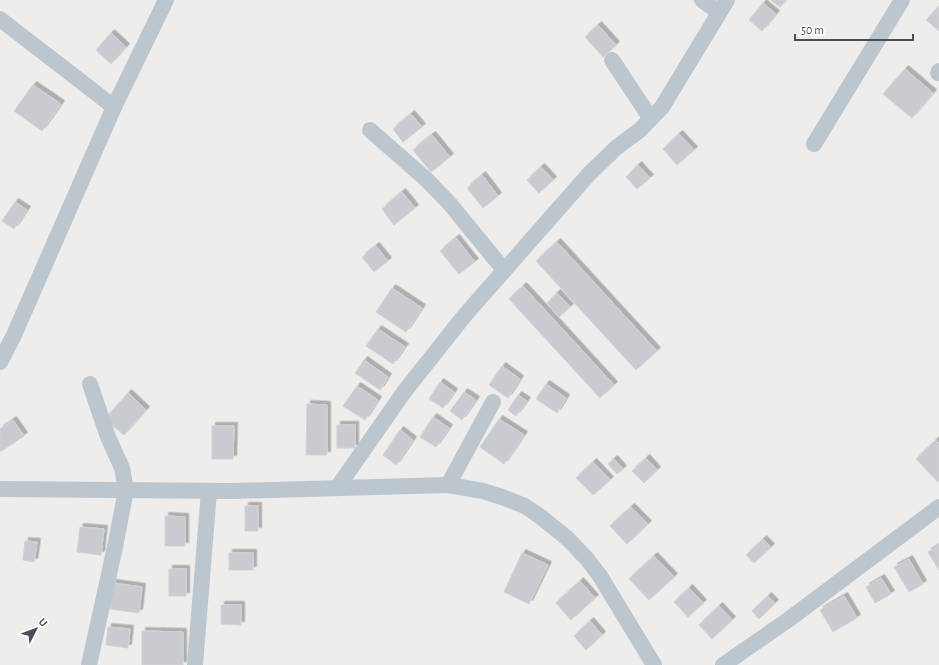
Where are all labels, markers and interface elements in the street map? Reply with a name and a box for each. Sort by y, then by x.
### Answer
scale bar [795,16,913,42]
text: 50 m [801,24,824,36]
north arrow [16,609,56,649]
text: U [37,616,49,629]

